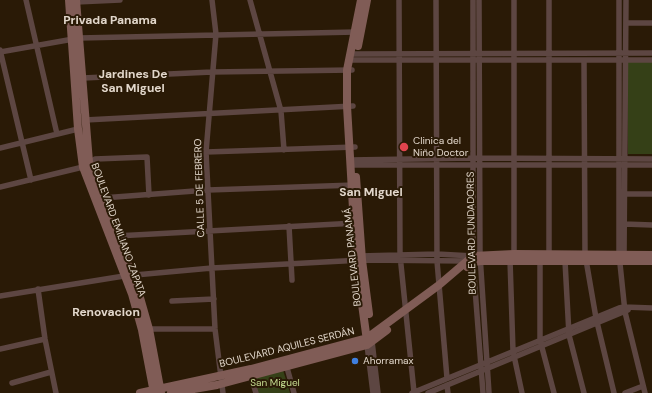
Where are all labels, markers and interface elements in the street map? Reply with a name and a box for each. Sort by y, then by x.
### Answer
district label: Privada Panama [63,14,157,28]
district label: Jardines De San Miguel [98,68,168,96]
place label: Clinica del Niño Doctor [413,135,468,158]
street label: CALLE 5 DE FEBRERO [192,138,208,238]
marker: Clinica del Niño Doctor [398,141,410,153]
street label: BOULEVARD EMILIANO ZAPATA [88,162,148,298]
street label: BOULEVARD FUNDADORES [465,171,479,295]
district label: San Miguel [339,186,403,200]
street label: BOULEVARD PANAMÁ [342,207,364,307]
district label: Renovacion [72,306,140,320]
street label: BOULEVARD AQUILES SERDÁN [218,325,356,371]
place label: Ahorramax [363,355,413,367]
marker: Ahorramax [350,356,360,366]
park label: San Miguel [250,377,300,389]

